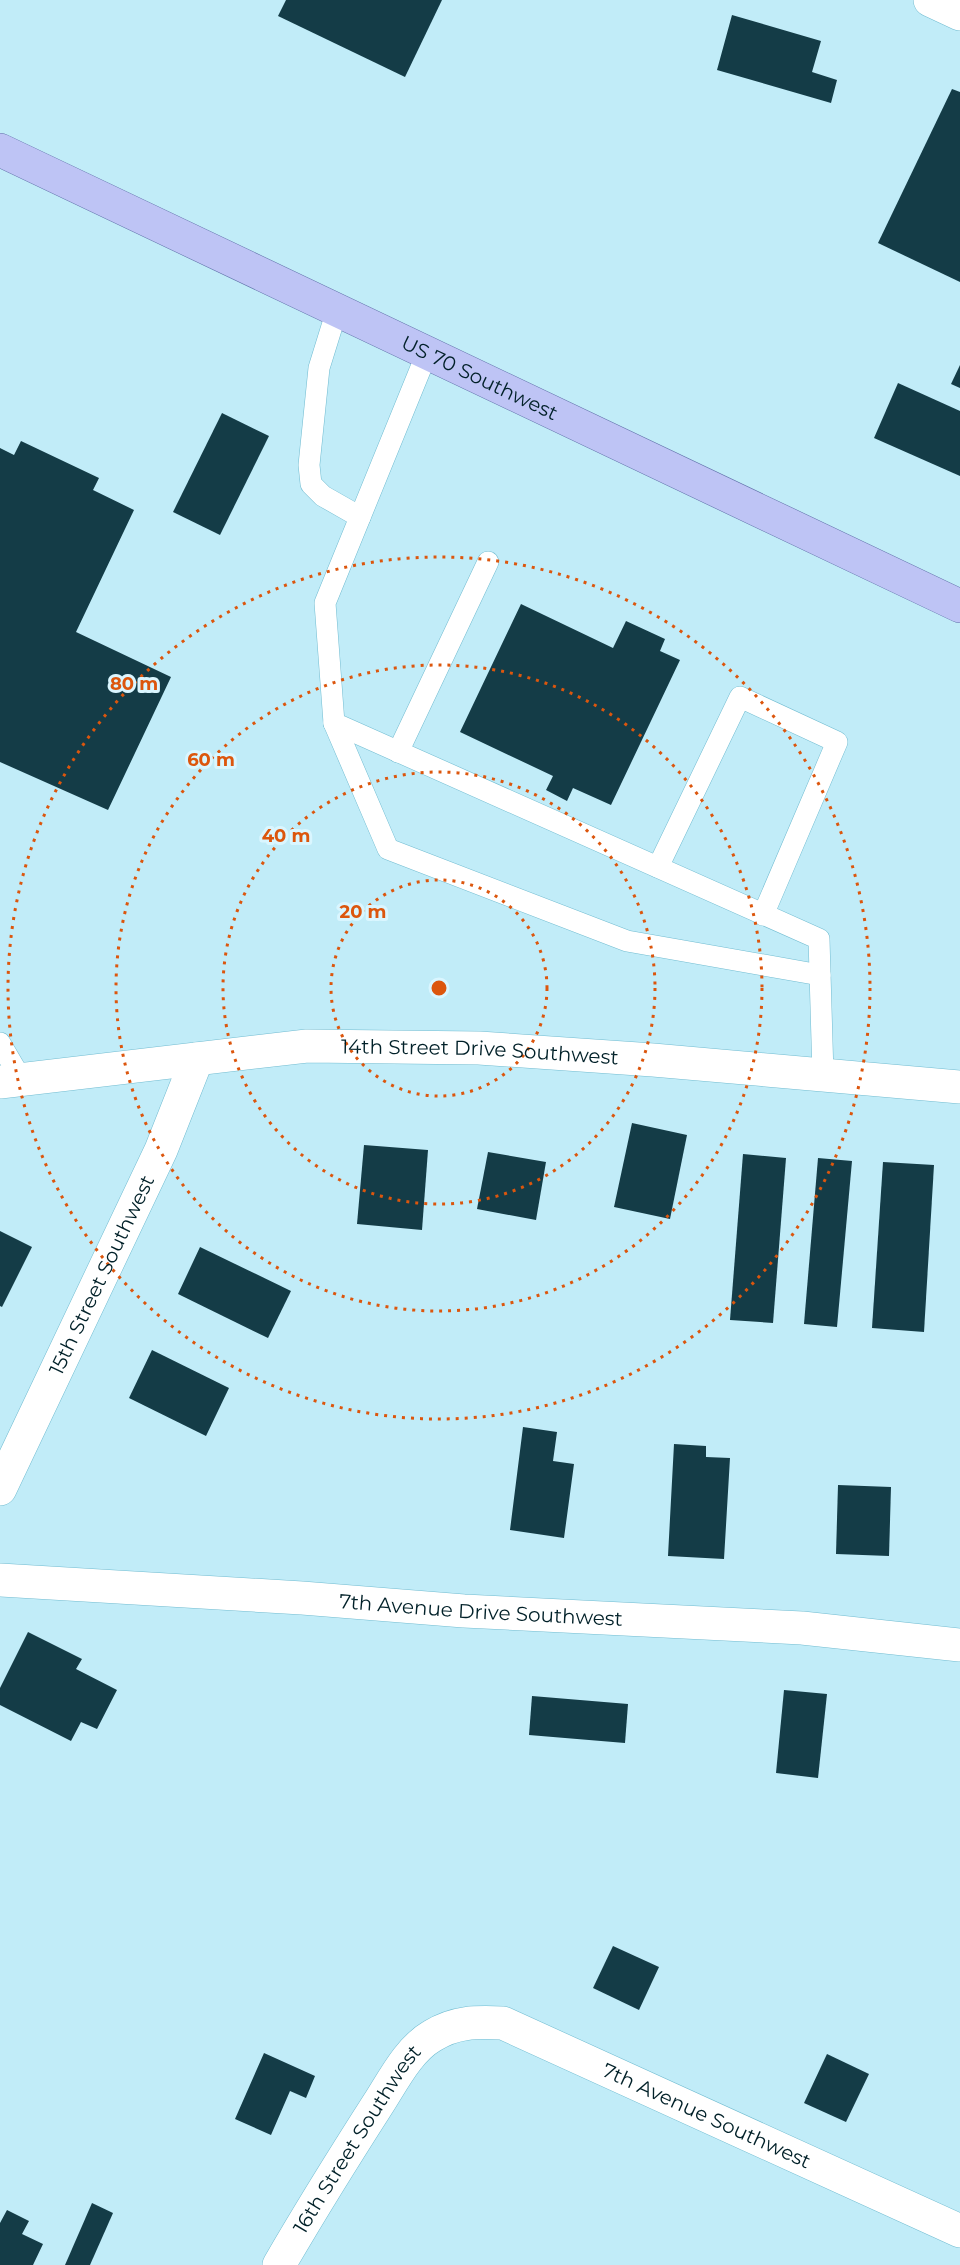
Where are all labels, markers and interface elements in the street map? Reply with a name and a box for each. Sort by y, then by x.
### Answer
street label: US 70 Southwest [398,330,562,425]
text: 80 m [110,673,158,695]
text: 60 m [187,749,235,771]
text: 40 m [262,825,310,847]
text: 20 m [340,901,386,923]
centre of rings [429,978,449,998]
street label: 14th Street Drive Southwest [341,1034,619,1070]
street label: 15th Street Southwest [44,1171,159,1379]
street label: 7th Avenue Drive Southwest [338,1589,623,1631]
street label: 16th Street Southwest [288,2040,426,2238]
street label: 7th Avenue Southwest [599,2058,815,2173]

